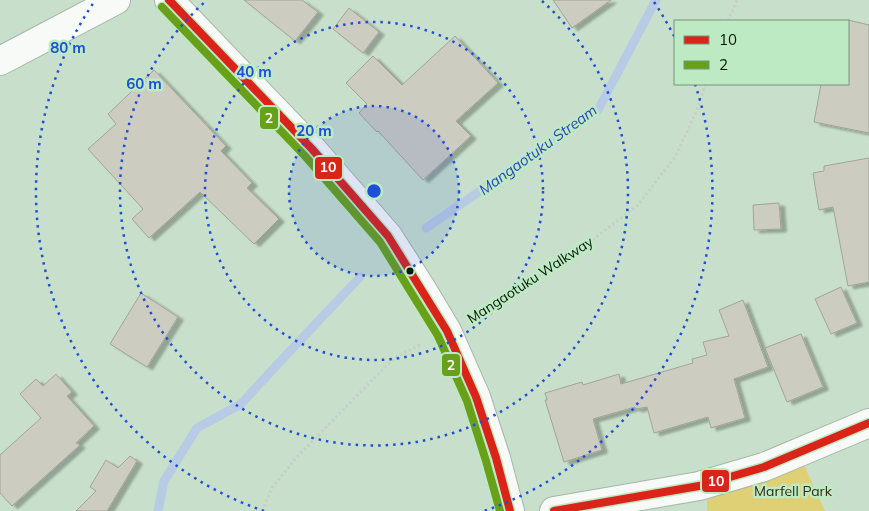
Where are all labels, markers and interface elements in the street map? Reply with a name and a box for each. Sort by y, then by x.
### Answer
legend [674,20,849,85]
text: 10 [719,30,737,49]
text: 80 m [50,38,86,57]
text: 2 [719,55,728,74]
text: 40 m [236,62,272,81]
text: 60 m [126,74,162,93]
water label: Mangaotuku Stream [475,100,601,199]
line badge: 2 [259,106,279,130]
text: 2 [265,109,273,127]
text: 20 m [296,121,332,140]
line badge: 10 [314,156,343,180]
text: 10 [320,158,336,176]
centre of rings [365,182,383,200]
street label: Mangaotuku Walkway [464,232,597,327]
unlabelled marker [405,266,415,276]
line badge: 2 [441,353,461,377]
text: 2 [447,356,455,374]
line badge: 10 [701,469,730,493]
text: 10 [708,472,724,490]
park label: Marfell Park [754,482,833,500]

